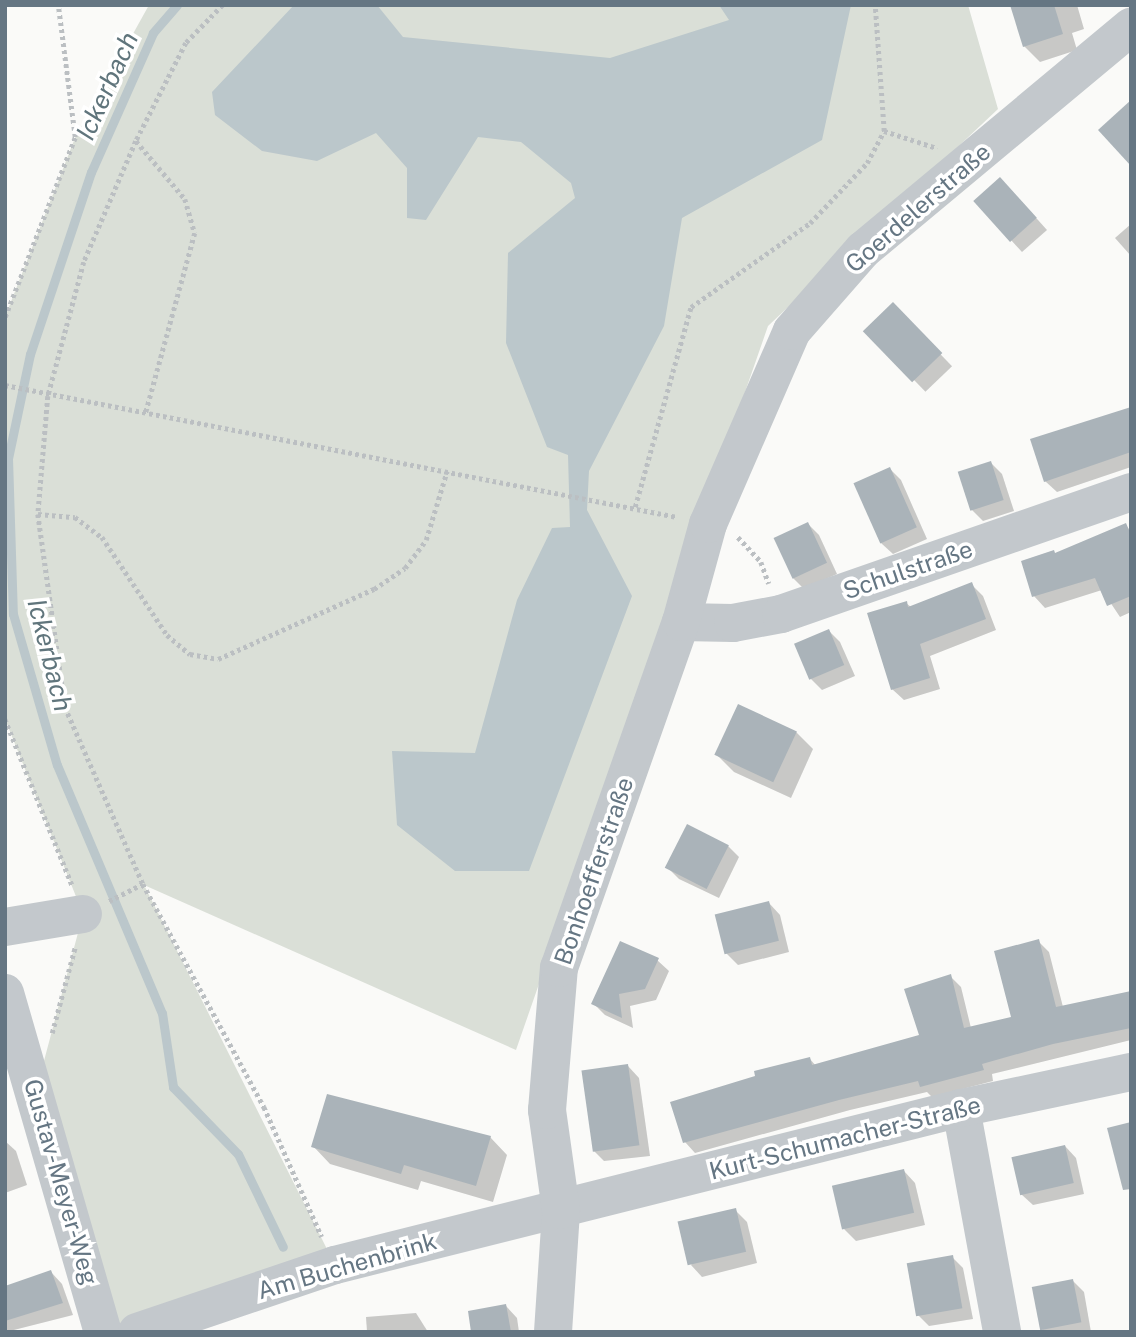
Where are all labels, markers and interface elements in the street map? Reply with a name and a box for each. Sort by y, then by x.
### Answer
water label: Ickerbach [69,27,145,145]
street label: Goerdelerstraße [840,137,996,279]
street label: Schulstraße [840,534,976,606]
water label: Ickerbach [21,595,79,715]
street label: Bonhoefferstraße [548,773,640,969]
street label: Gustav-Meyer-Weg [18,1076,104,1288]
street label: Kurt-Schumacher-Straße [706,1090,984,1186]
street label: Am Buchenbrink [254,1227,440,1305]

